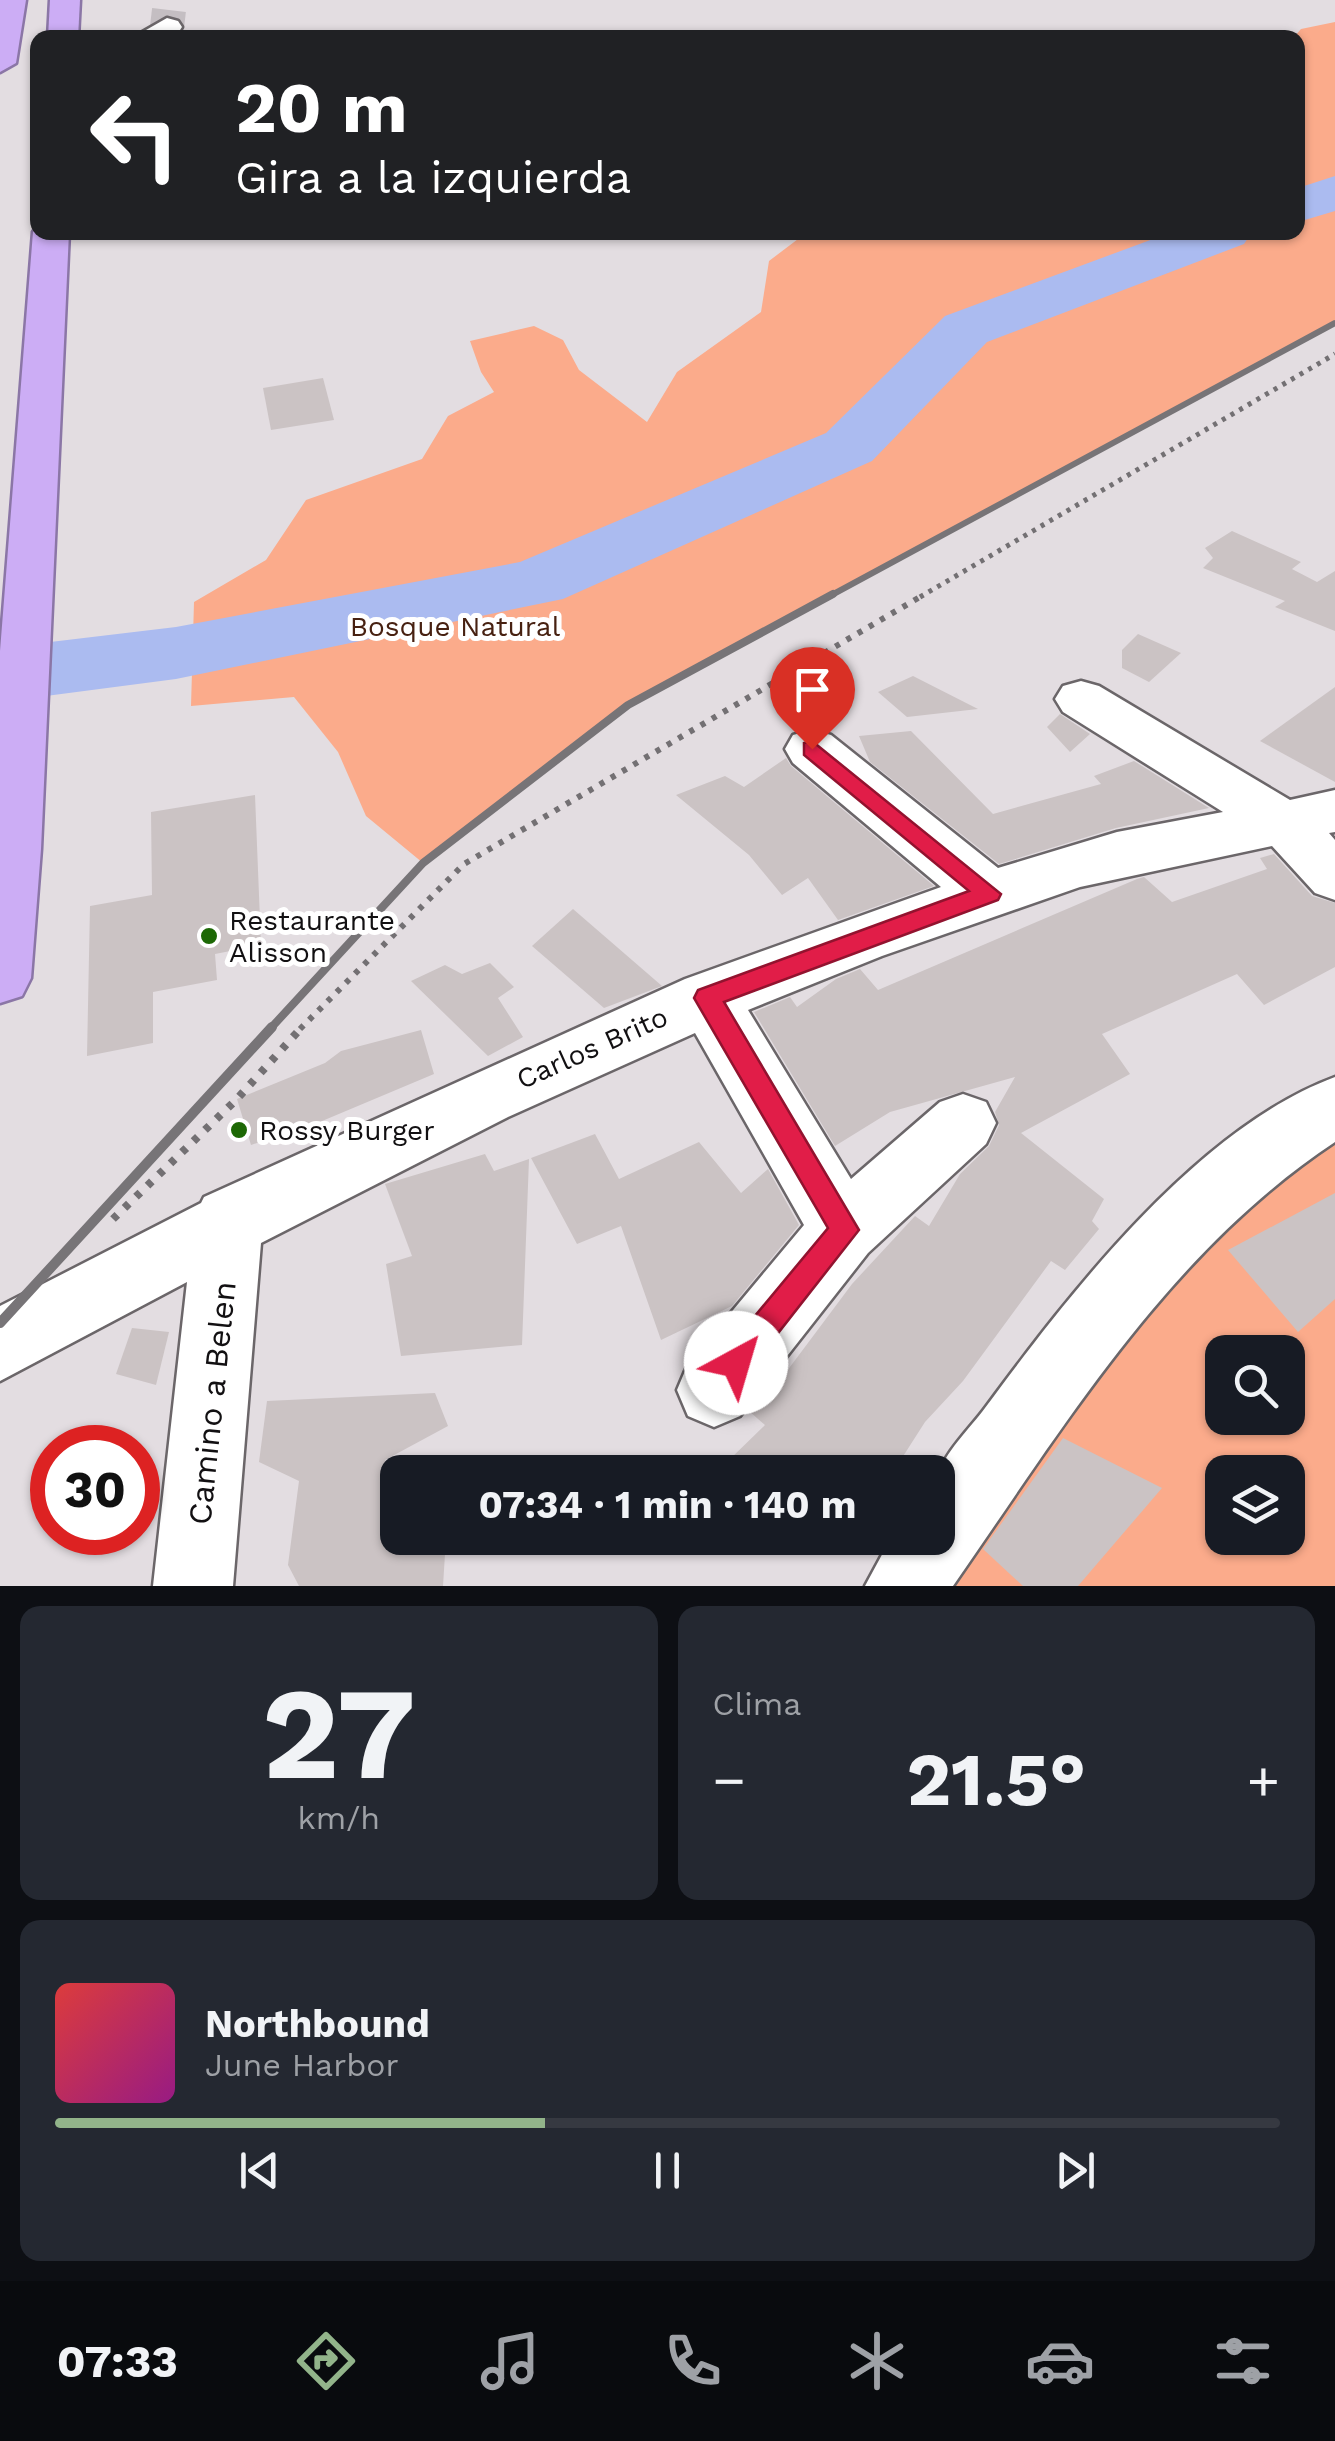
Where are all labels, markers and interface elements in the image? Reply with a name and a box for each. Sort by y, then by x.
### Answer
text: 20 m [235,67,408,149]
icon: left [70,70,200,200]
text: Gira a la izquierda [235,151,631,204]
park label: Bosque Natural [350,610,561,643]
pin [770,647,855,750]
icon: arrive [785,662,840,717]
place label: Restaurante Alisson [229,904,395,969]
marker: Restaurante Alisson [198,925,220,947]
street label: Carlos Brito [511,1000,673,1096]
place label: Rossy Burger [259,1114,435,1147]
marker: Rossy Burger [228,1119,250,1141]
street label: Camino a Belen [180,1279,244,1527]
position arrow [684,1311,788,1415]
map controls [1205,1335,1305,1555]
button: search [1205,1335,1305,1435]
speed limit sign: 30 [30,1425,160,1555]
button: layers [1205,1455,1305,1555]
text: 07:34 · 1 min · 140 m [479,1483,856,1527]
text: 27 [262,1657,416,1810]
text: Clima [713,1685,801,1723]
text: 21.5° [906,1735,1086,1823]
text: − [713,1748,746,1812]
text: + [1247,1748,1280,1812]
text: km/h [298,1799,380,1837]
text: Northbound [205,2002,430,2046]
text: June Harbor [205,2046,399,2084]
icon: previous [232,2143,287,2198]
icon: pause [640,2143,695,2198]
icon: next [1048,2143,1103,2198]
icon: directions [291,2326,361,2396]
icon: music [475,2326,545,2396]
icon: phone [658,2326,728,2396]
icon: climate [842,2326,912,2396]
icon: car [1025,2326,1095,2396]
icon: filters [1208,2326,1278,2396]
text: 07:33 [57,2335,178,2388]

